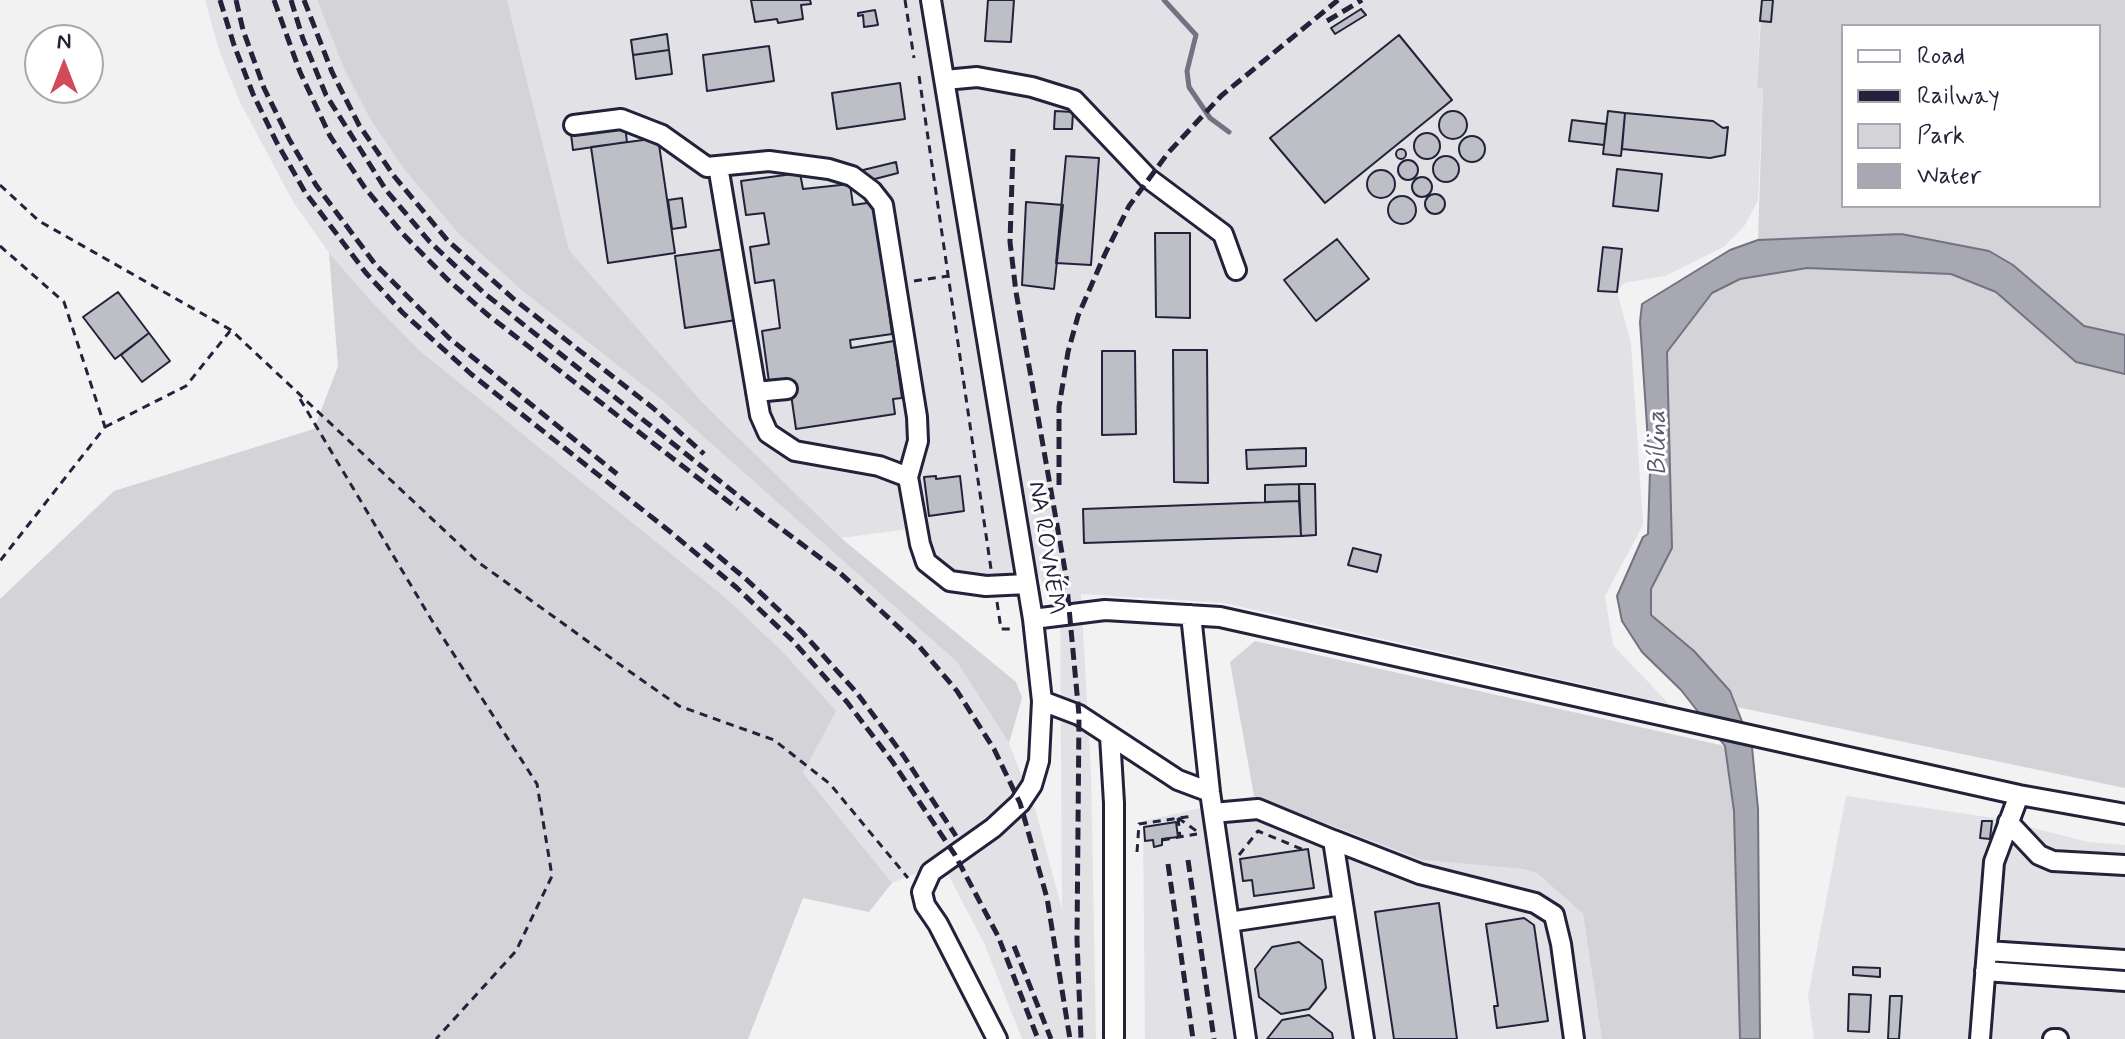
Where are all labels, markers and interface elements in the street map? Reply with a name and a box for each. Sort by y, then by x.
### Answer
north arrow [24,24,104,104]
legend [1841,24,2101,208]
text: N [57,28,71,56]
text: Road [1917,41,1965,72]
text: Railway [1917,81,2000,112]
text: Park [1917,121,1965,152]
text: Water [1917,161,1981,192]
water label: Bílina [1643,410,1675,476]
street label: NA ROVNÉM [1020,480,1070,616]

